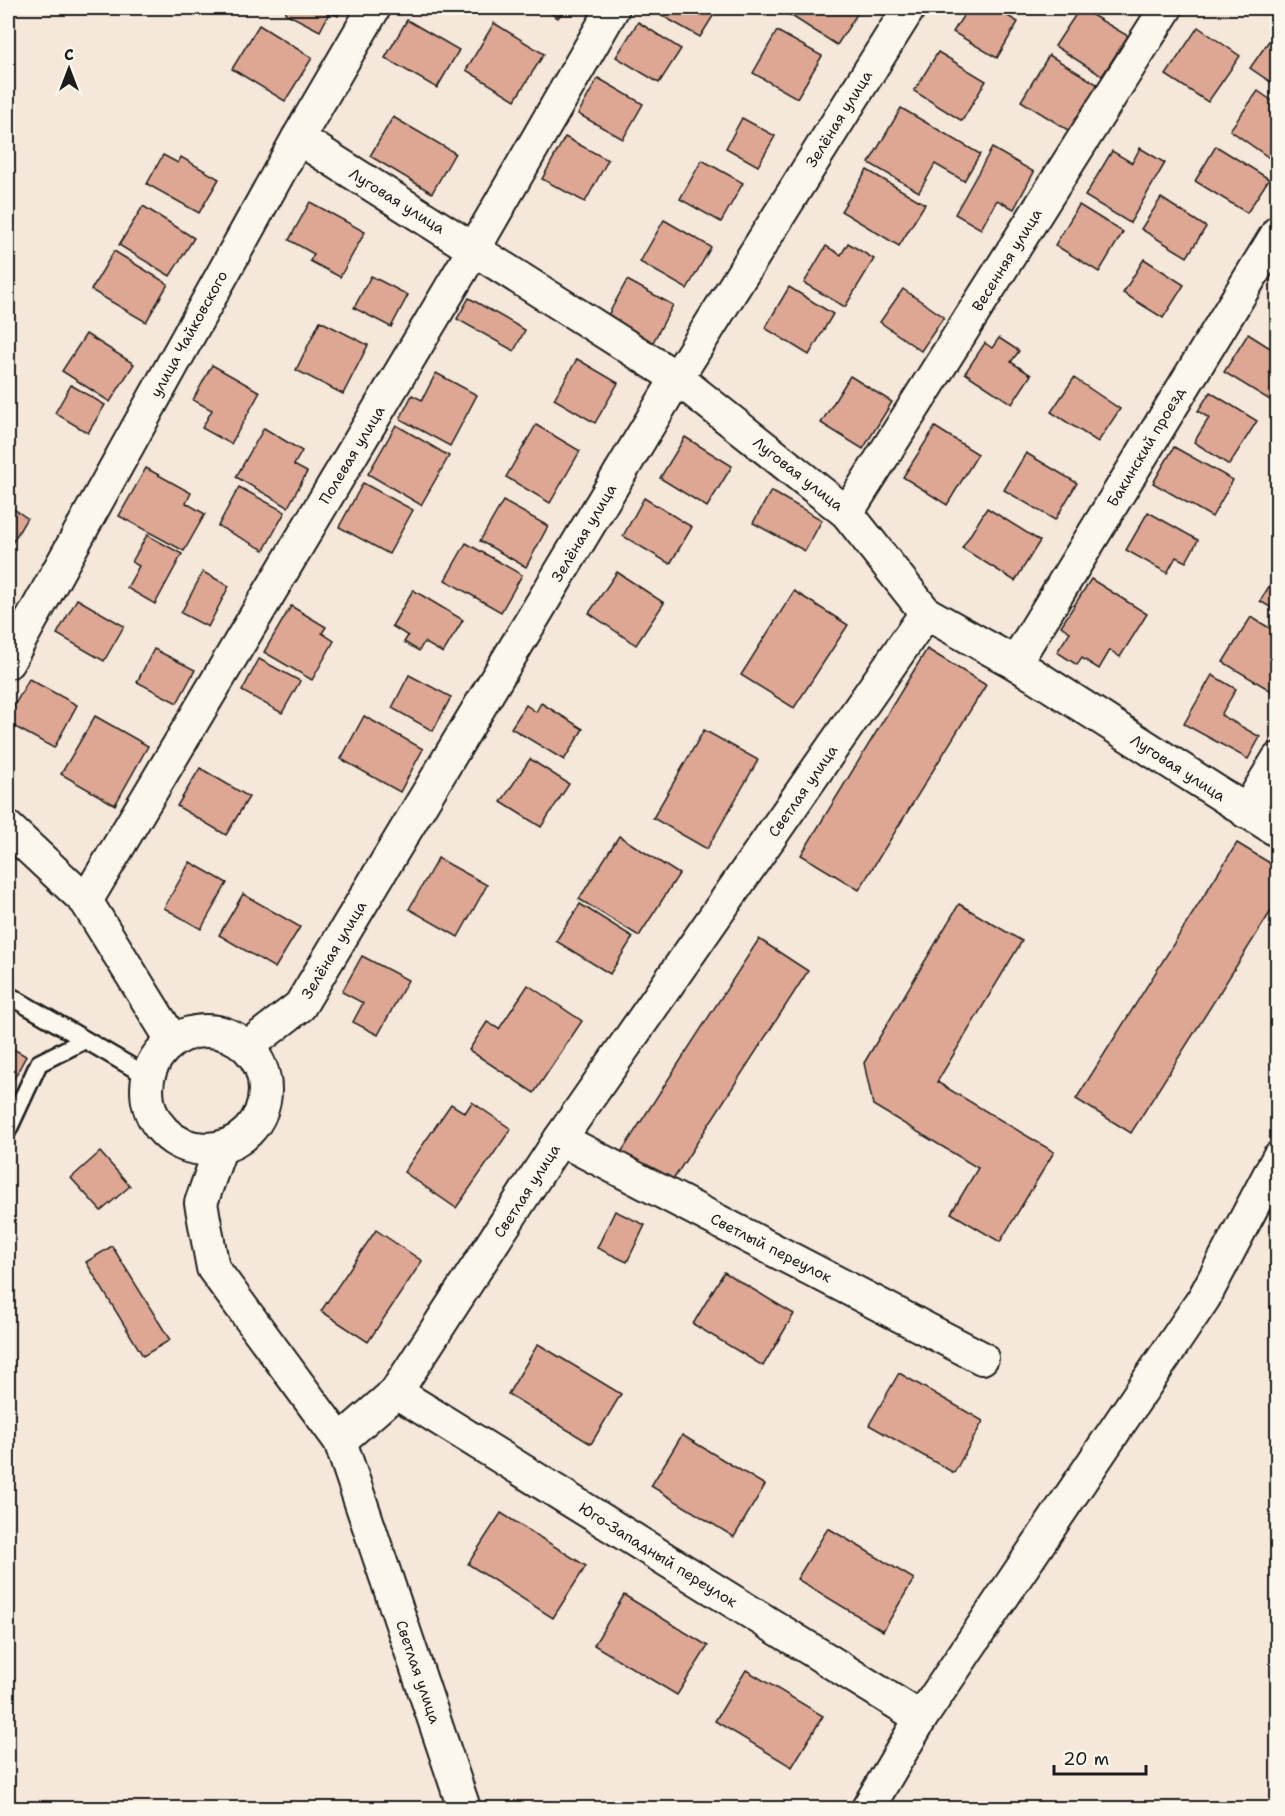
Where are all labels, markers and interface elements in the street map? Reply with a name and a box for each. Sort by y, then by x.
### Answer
north arrow [39,39,99,99]
text: С [64,44,74,65]
street label: Зелёная улица [801,66,877,171]
street label: Луговая улица [345,164,449,239]
street label: Весенняя улица [967,204,1047,315]
street label: улица Чайковского [146,267,232,401]
street label: Бакинский проезд [1102,383,1190,511]
street label: Полевая улица [315,402,390,508]
street label: Луговая улица [749,432,848,516]
street label: Зелёная улица [547,480,621,586]
street label: Луговая улица [1127,730,1230,807]
street label: Светлая улица [764,740,843,841]
street label: Зелёная улица [297,897,371,1003]
street label: Светлая улица [489,1140,565,1242]
street label: Светлый переулок [707,1209,835,1287]
street label: Юго-Западный переулок [575,1498,741,1612]
street label: Светлая улица [391,1618,445,1727]
scale bar [1054,1738,1146,1776]
text: 20 m [1063,1747,1109,1771]

